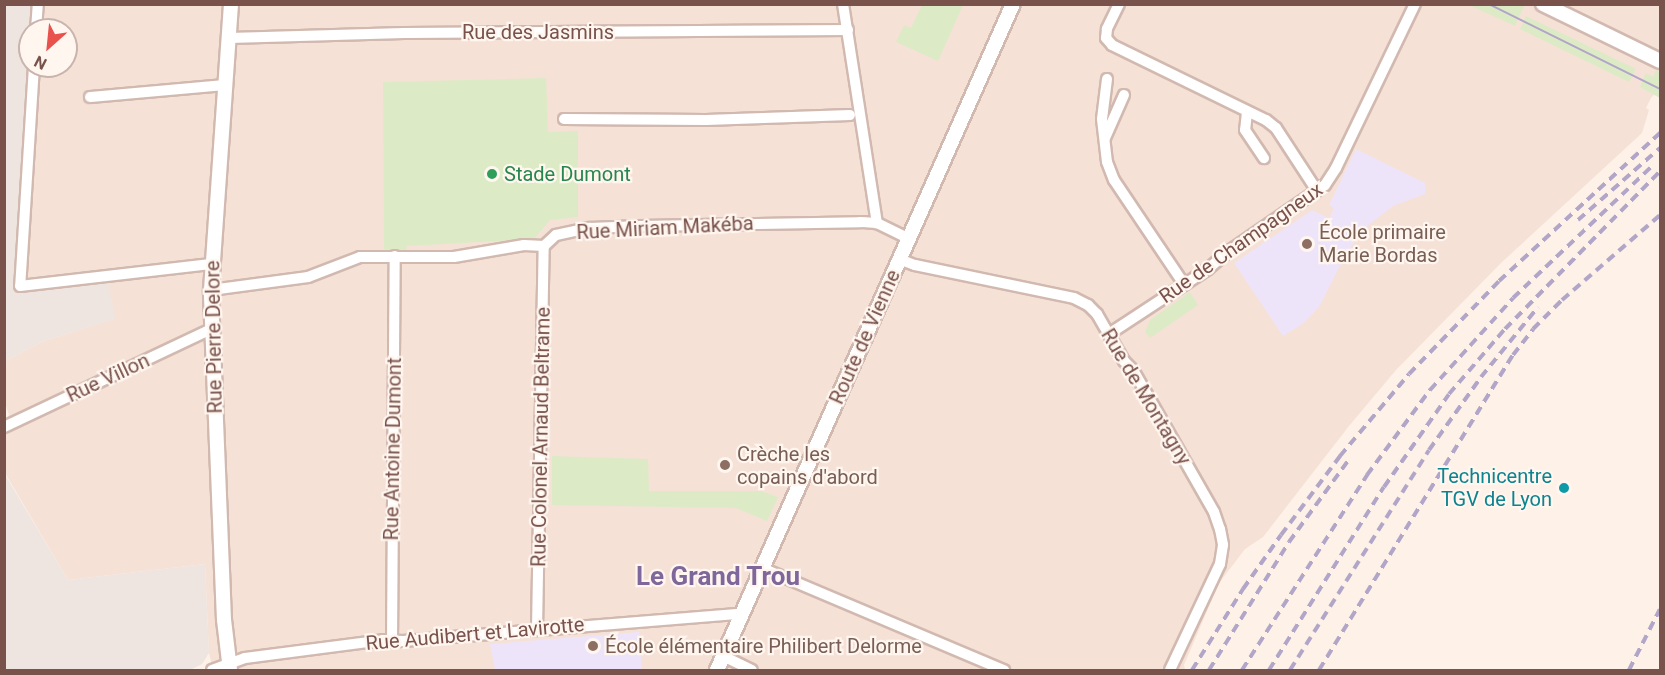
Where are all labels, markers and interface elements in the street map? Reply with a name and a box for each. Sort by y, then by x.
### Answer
north arrow [18,18,78,78]
street label: Rue des Jasmins [462,20,614,44]
text: N [31,52,50,74]
place label: Stade Dumont [504,162,631,186]
marker: Stade Dumont [485,167,499,181]
street label: Rue de Champagneux [1155,177,1327,309]
street label: Rue Miriam Makéba [576,211,754,245]
place label: École primaire Marie Bordas [1319,220,1446,267]
marker: École primaire Marie Bordas [1300,237,1314,251]
street label: Rue Pierre Delore [201,260,227,414]
street label: Route de Vienne [825,266,905,408]
street label: Rue Colonel Arnaud Beltrame [527,307,555,567]
street label: Rue de Montagny [1096,324,1196,470]
street label: Rue Villon [63,348,153,408]
street label: Rue Antoine Dumont [379,357,407,541]
place label: Crèche les copains d'abord [737,442,878,489]
marker: Crèche les copains d'abord [718,458,732,472]
place label: Technicentre TGV de Lyon [1437,464,1552,511]
marker: Technicentre TGV de Lyon [1557,481,1571,495]
district label: Le Grand Trou [636,561,800,593]
street label: Rue Audibert et Lavirotte [365,612,585,656]
place label: École élémentaire Philibert Delorme [605,634,922,658]
marker: École élémentaire Philibert Delorme [586,639,600,653]

